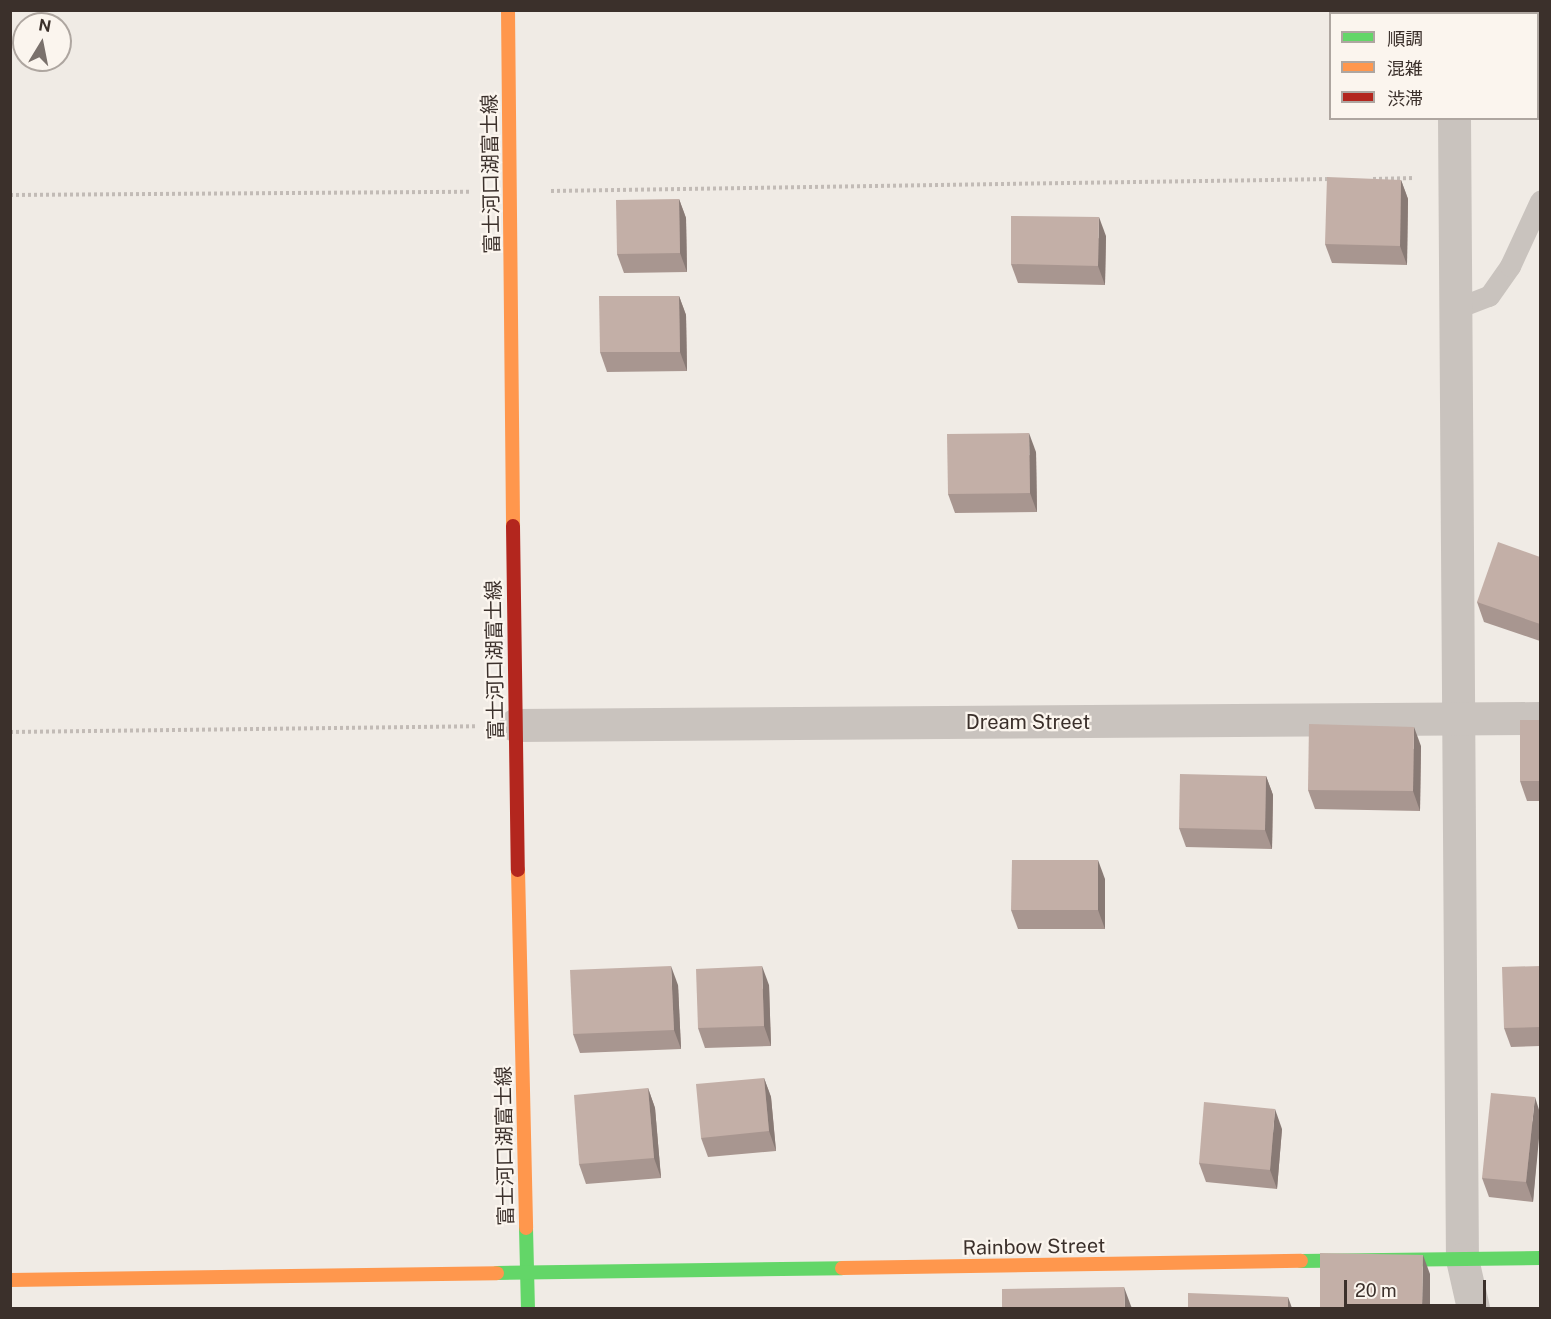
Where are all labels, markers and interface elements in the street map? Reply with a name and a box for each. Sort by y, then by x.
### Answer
north arrow [12,12,72,72]
legend [1329,12,1539,120]
text: N [37,15,53,36]
text: 順調 [1387,28,1423,49]
text: 混雑 [1387,58,1423,79]
text: 渋滞 [1387,88,1423,109]
street label: 富士河口湖富士線 [478,94,504,254]
street label: 富士河口湖富士線 [482,580,508,740]
street label: Dream Street [966,710,1090,734]
street label: 富士河口湖富士線 [492,1066,518,1226]
street label: Rainbow Street [962,1234,1106,1260]
scale bar [1347,1268,1490,1306]
text: 20 m [1355,1280,1397,1301]

